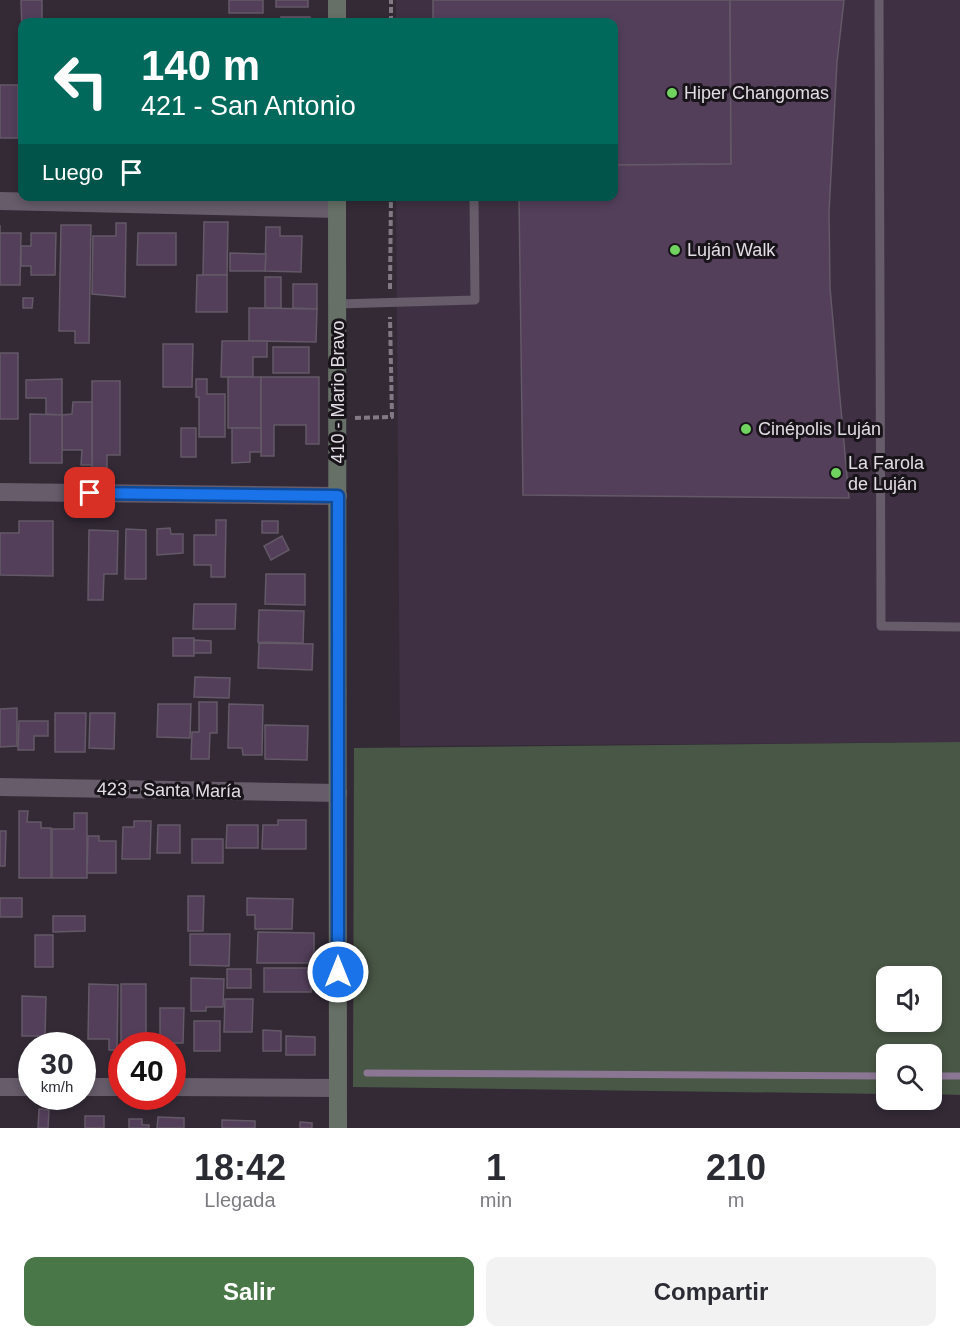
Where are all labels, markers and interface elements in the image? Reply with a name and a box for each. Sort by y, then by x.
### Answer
icon: left [42,42,120,120]
text: 140 m [141,42,260,89]
place label: Hiper Changomas [684,83,829,103]
marker: Hiper Changomas [665,86,679,100]
text: 421 - San Antonio [141,91,356,121]
icon: arrive [115,156,148,189]
text: Luego [42,160,103,185]
place label: Luján Walk [687,240,776,260]
marker: Luján Walk [668,243,682,257]
street label: 410 - Mario Bravo [328,320,348,464]
place label: Cinépolis Luján [758,419,881,439]
marker: Cinépolis Luján [739,422,753,436]
place label: La Farola de Luján [848,453,925,494]
marker: La Farola de Luján [829,466,843,480]
pin [64,467,115,518]
icon: arrive [73,476,106,509]
street label: 423 - Santa María [97,779,242,801]
position arrow [306,940,370,1004]
map controls [876,966,942,1110]
button: sound [876,966,942,1032]
speed limit sign: 40 [108,1032,186,1110]
button: search [876,1044,942,1110]
text: 30 [40,1047,74,1080]
text: km/h [41,1078,73,1095]
text: 18:42 [194,1147,286,1188]
text: 1 [486,1147,506,1188]
text: 210 [706,1147,766,1188]
text: Llegada [204,1189,276,1211]
text: min [480,1189,512,1211]
text: m [728,1189,744,1211]
button: Salir [24,1257,474,1326]
button: Compartir [486,1257,936,1326]

